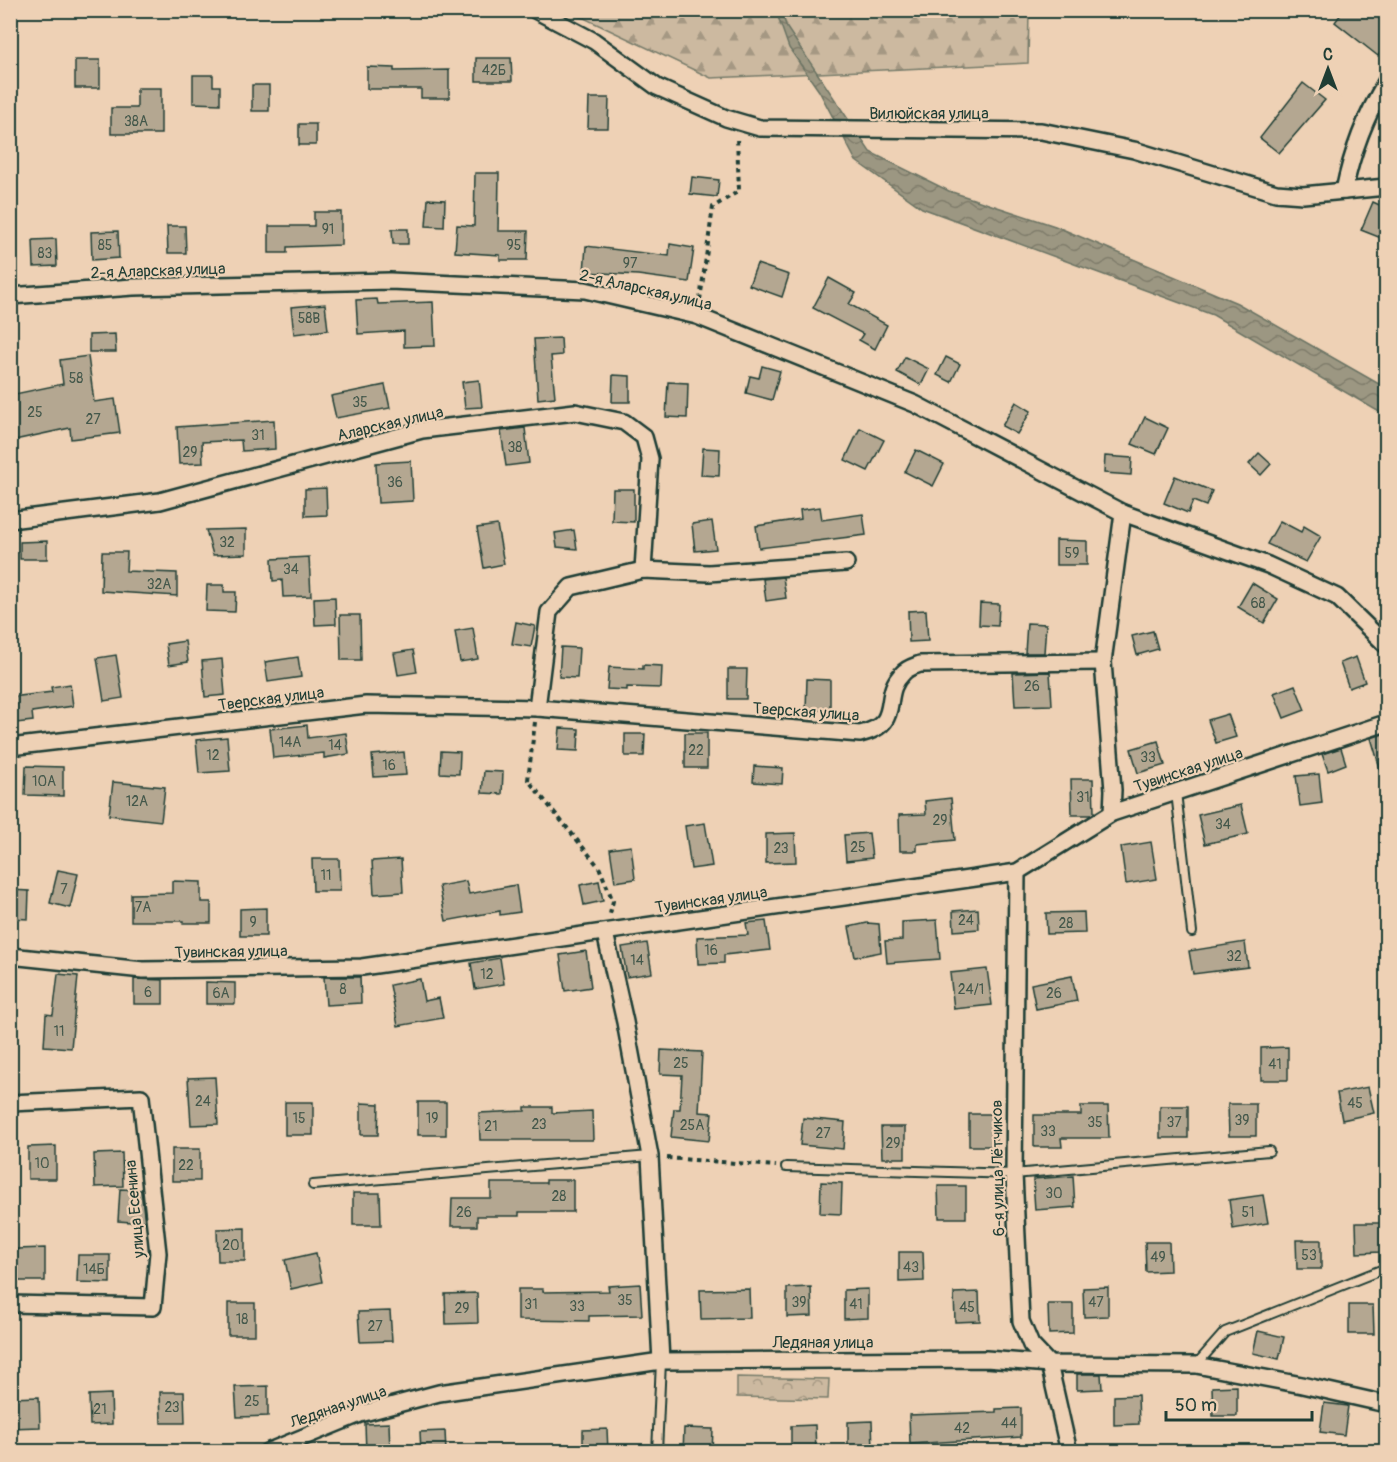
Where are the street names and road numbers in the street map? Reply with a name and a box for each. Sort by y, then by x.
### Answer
street label: Вилюйская улица [869,104,989,124]
street label: 2-я Аларская улица [90,259,226,283]
street label: 2-я Аларская улица [578,265,714,315]
street label: Аларская улица [335,402,445,446]
street label: Тверская улица [217,683,325,715]
street label: Тверская улица [752,698,860,726]
street label: Тувинская улица [1131,743,1245,797]
street label: Тувинская улица [654,882,769,918]
street label: Тувинская улица [174,941,288,963]
street label: 6-я улица Лётчиков [987,1100,1009,1236]
street label: улица Есенина [121,1159,149,1260]
street label: Ледяная улица [772,1333,873,1353]
street label: Ледяная улица [286,1381,389,1433]

